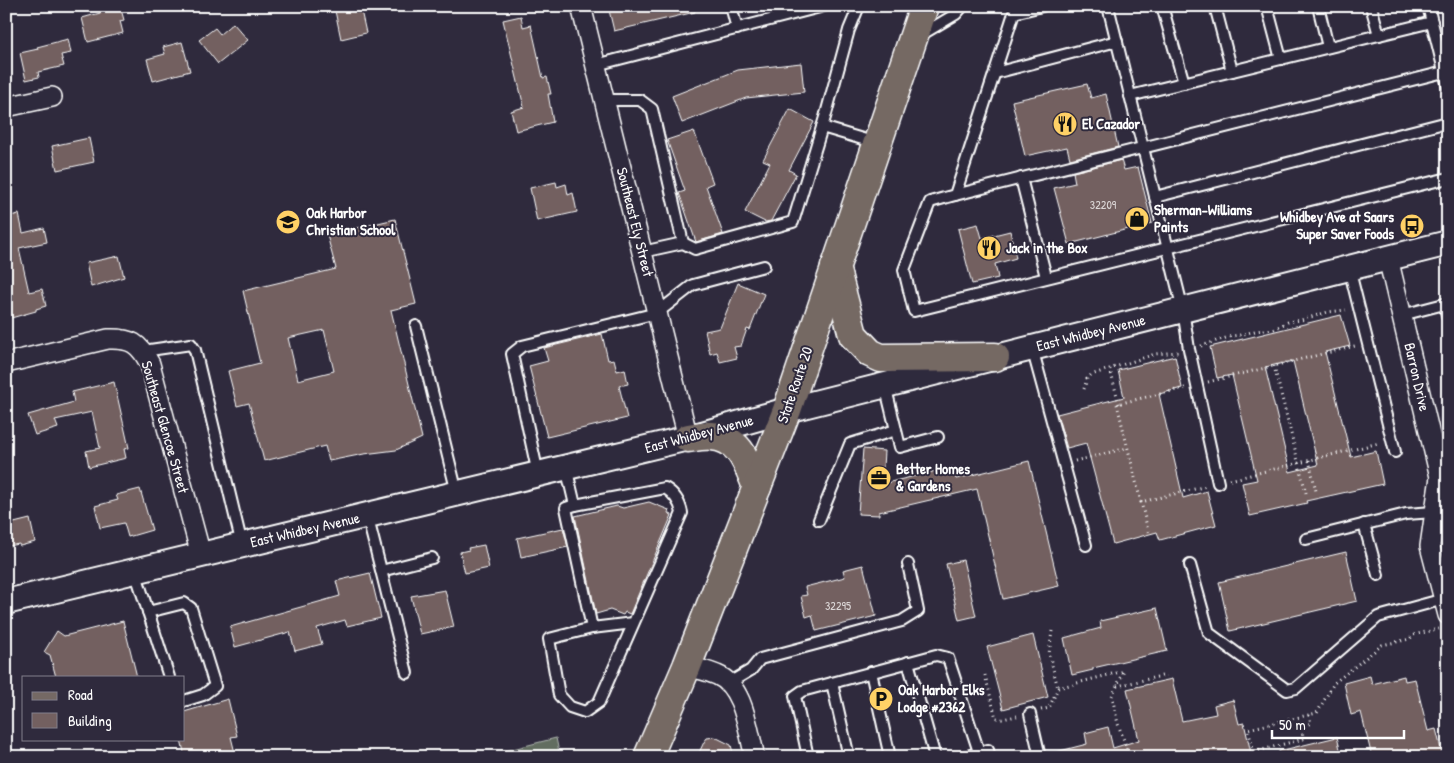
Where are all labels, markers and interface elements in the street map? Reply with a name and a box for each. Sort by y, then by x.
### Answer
restaurant icon: El Cazador [1052,111,1078,137]
place label: El Cazador [1082,113,1140,134]
street label: Southeast Ely Street [612,165,659,280]
house number: 32209 [1090,196,1117,213]
place label: Sherman-Williams Paints [1154,199,1252,237]
place label: Oak Harbor Christian School [306,202,396,240]
shop icon: Sherman-Williams Paints [1124,206,1150,232]
place label: Whidbey Ave at Saars Super Saver Foods [1280,206,1394,245]
school or university icon: Oak Harbor Christian School [275,209,301,235]
bus stop icon: Whidbey Ave at Saars Super Saver Foods [1399,213,1425,239]
restaurant icon: Jack in the Box [976,235,1002,261]
place label: Jack in the Box [1006,237,1088,258]
street label: East Whidbey Avenue [1034,309,1148,356]
street label: Barron Drive [1399,341,1436,413]
street label: State Route 20 [772,343,818,426]
street label: Southeast Glencoe Street [137,358,195,496]
street label: East Whidbey Avenue [642,409,756,458]
place label: Better Homes & Gardens [896,458,970,496]
office icon: Better Homes & Gardens [866,465,892,491]
street label: East Whidbey Avenue [248,507,362,552]
house number: 32295 [825,597,851,614]
legend [22,676,185,740]
place label: Oak Harbor Elks Lodge #2362 [898,679,985,718]
text: Road [68,684,93,705]
parking icon: Oak Harbor Elks Lodge #2362 [868,686,894,712]
scale bar [1272,708,1404,740]
text: Building [68,710,112,731]
text: 50 m [1279,714,1306,735]

